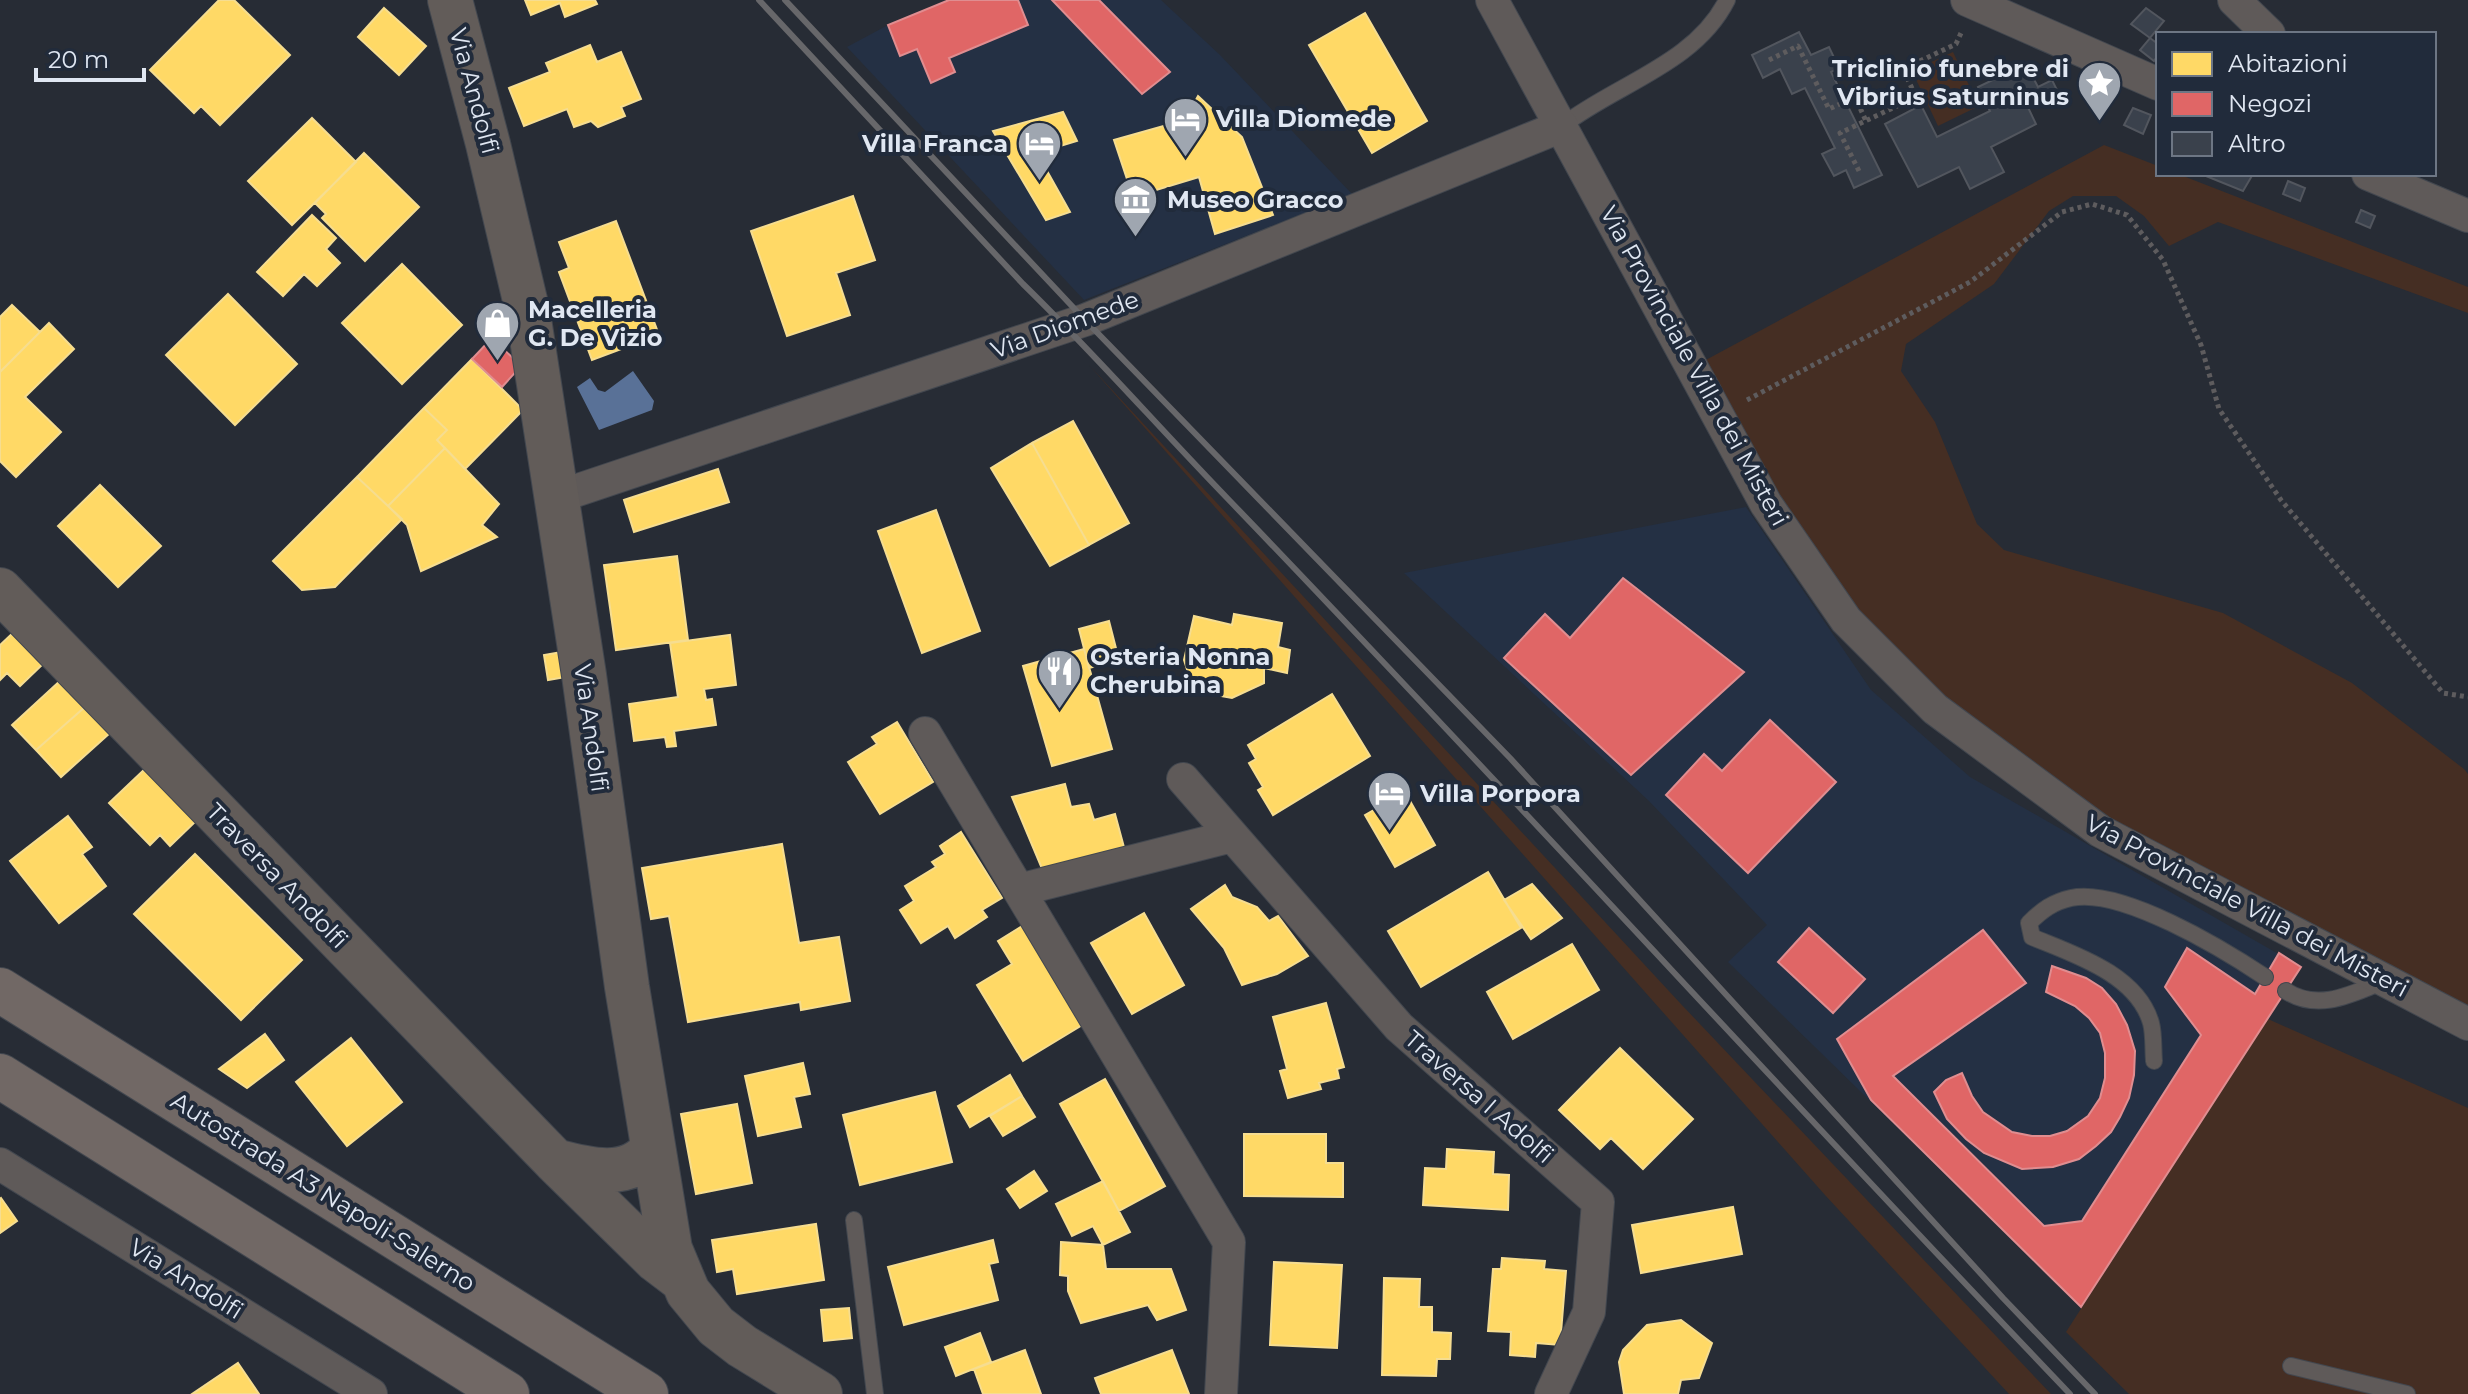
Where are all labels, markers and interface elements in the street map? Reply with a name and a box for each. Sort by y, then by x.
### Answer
street label: Via Andolfi [444,25,505,157]
scale bar [36,32,144,82]
legend [2156,32,2436,176]
text: 20 m [48,45,109,74]
text: Abitazioni [2228,49,2348,78]
place label: Triclinio funebre di Vibrius Saturninus [1832,54,2069,111]
place icon: Triclinio funebre di Vibrius Saturninus [2076,59,2124,122]
text: Negozi [2228,89,2312,118]
hotel icon: Villa Diomede [1161,95,1209,158]
place label: Villa Diomede [1215,104,1392,133]
hotel icon: Villa Franca [1015,120,1063,183]
place label: Villa Franca [861,129,1008,158]
text: Altro [2228,129,2286,158]
museum icon: Museo Gracco [1112,176,1160,239]
place label: Museo Gracco [1167,185,1343,214]
street label: Via Provinciale Villa dei Misteri [1594,201,1795,531]
street label: Via Diomede [987,284,1143,365]
place label: Macelleria G. De Vizio [528,295,663,352]
shop icon: Macelleria G. De Vizio [473,300,521,363]
place label: Osteria Nonna Cherubina [1090,642,1270,699]
restaurant icon: Osteria Nonna Cherubina [1035,647,1083,710]
street label: Via Andolfi [568,662,615,794]
hotel icon: Villa Porpora [1365,770,1413,833]
place label: Villa Porpora [1419,779,1581,808]
street label: Traversa Andolfi [201,797,354,954]
street label: Via Provinciale Villa dei Misteri [2081,808,2414,1003]
street label: Traversa I Adolfi [1399,1024,1560,1169]
street label: Autostrada A3 Napoli-Salerno [166,1086,481,1297]
street label: Via Andolfi [124,1232,249,1325]

